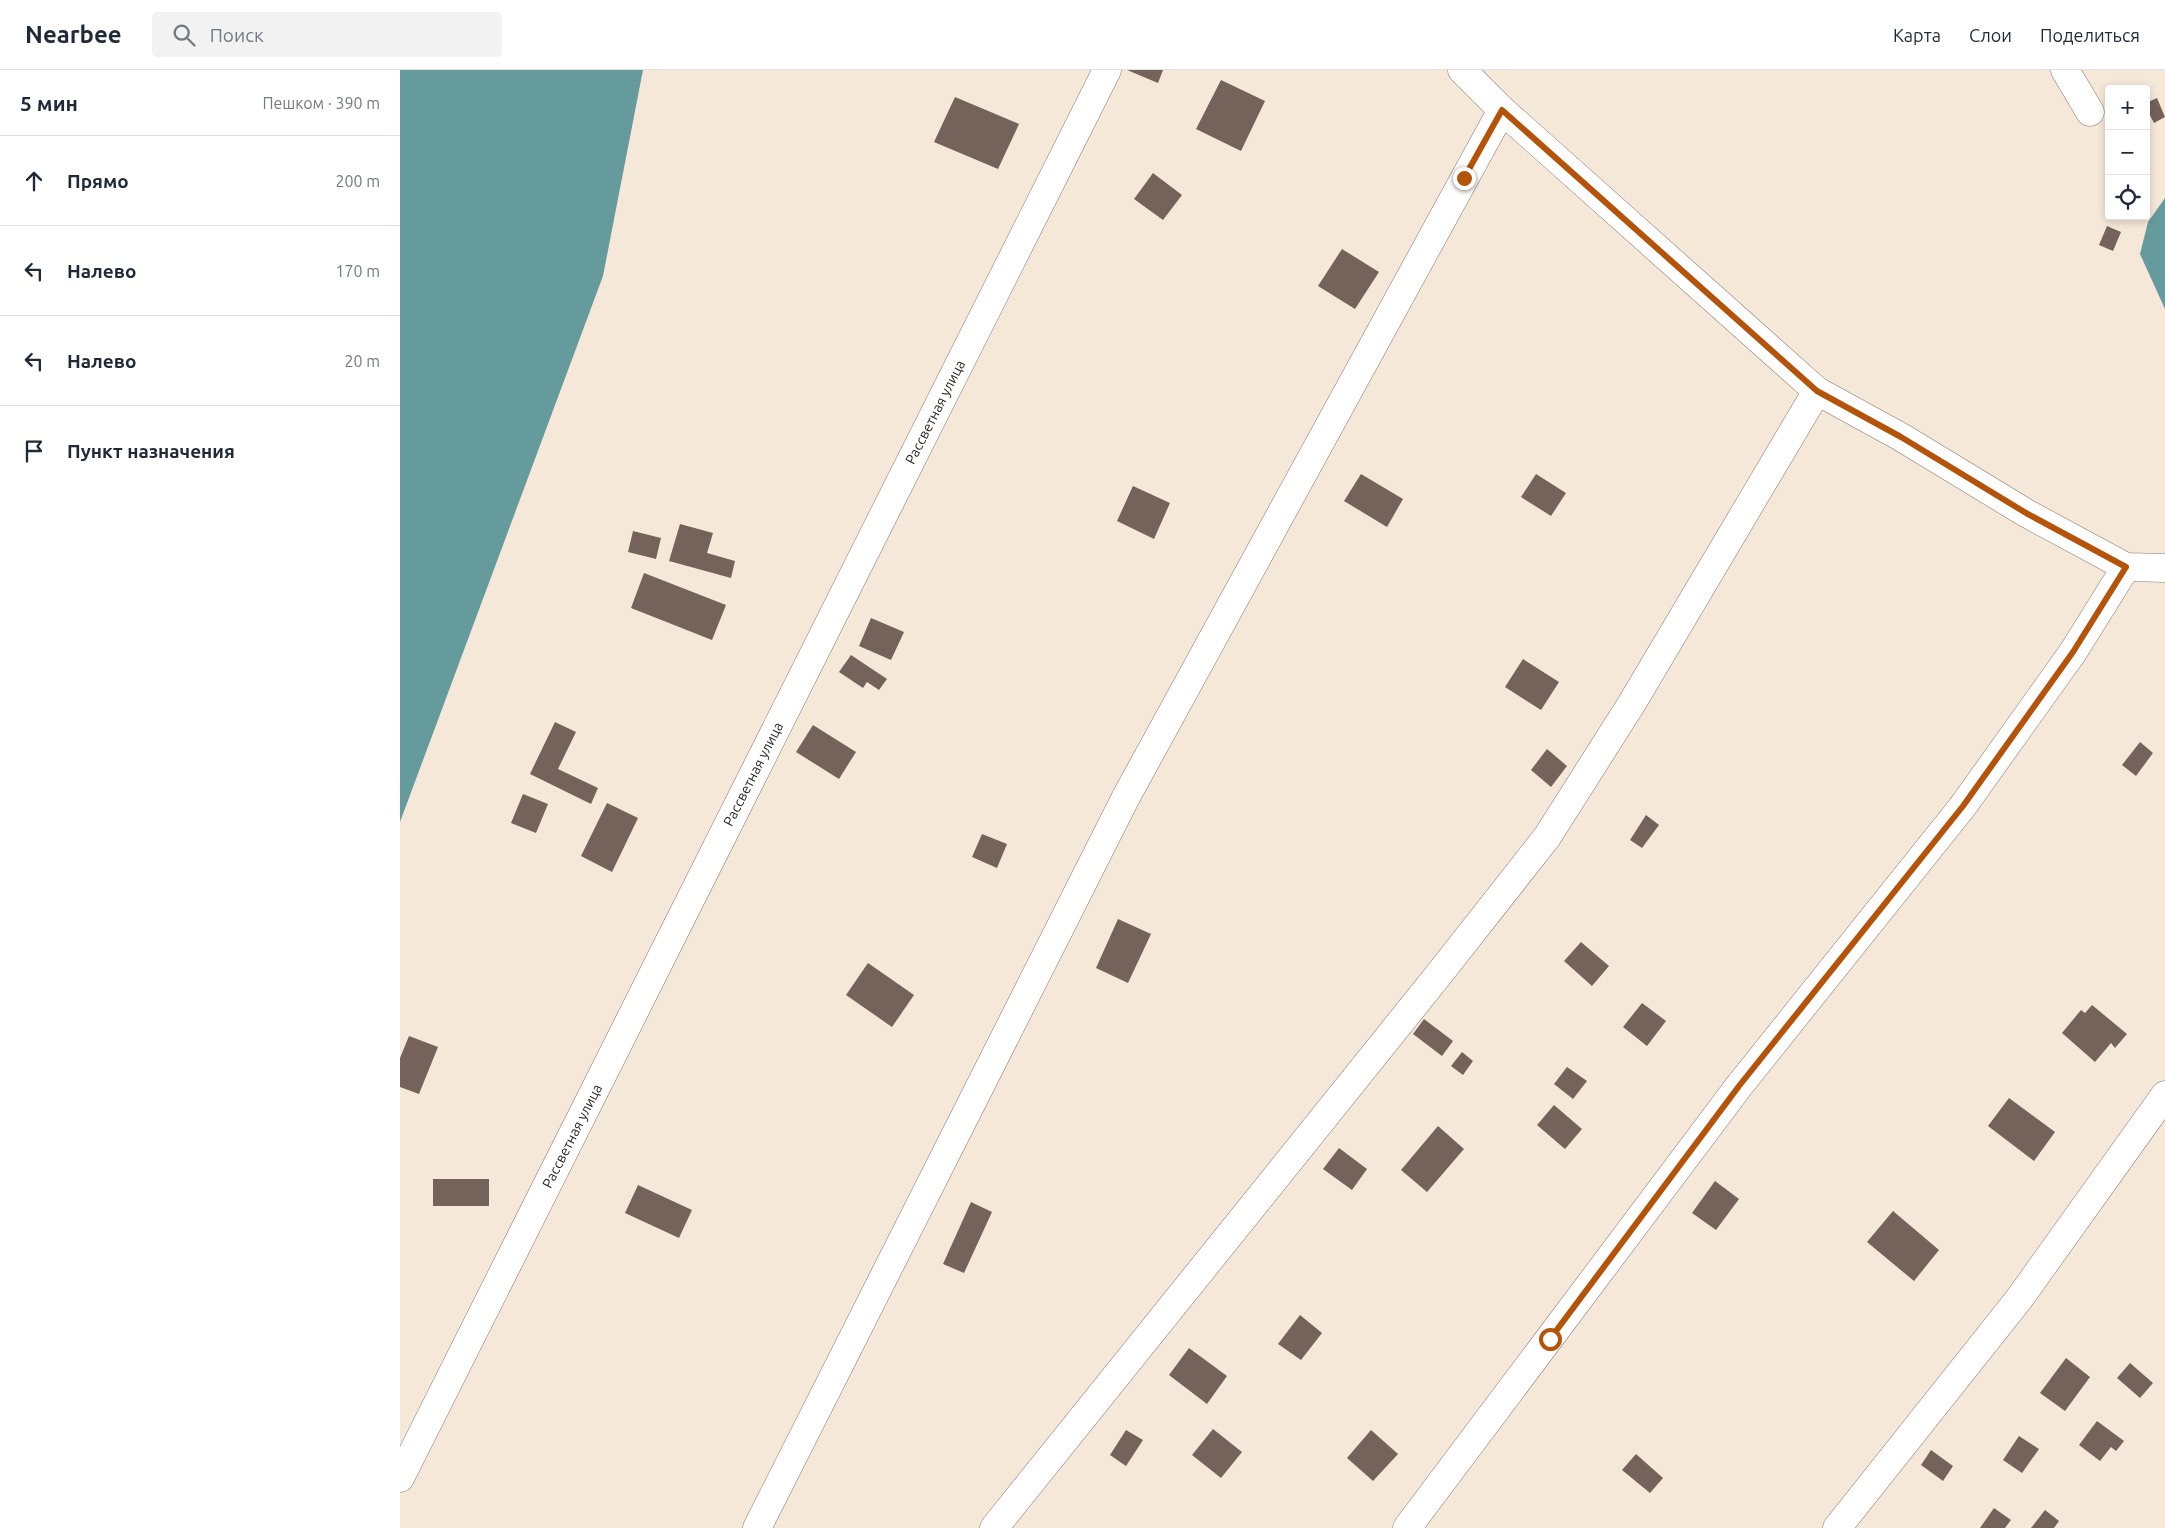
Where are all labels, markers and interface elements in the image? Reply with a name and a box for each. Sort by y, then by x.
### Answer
search box [152,12,502,57]
text: Nearbee [25,21,122,48]
icon: search [170,21,198,49]
text: Поиск [210,24,264,46]
text: Карта [1893,25,1941,45]
text: Слои [1969,25,2012,45]
text: Поделиться [2040,25,2140,45]
map controls [2105,85,2150,220]
button: + [2105,85,2150,130]
text: 5 мин [20,91,78,115]
text: Пешком · 390 m [262,94,380,112]
button: − [2105,130,2150,175]
icon: ahead [20,167,48,195]
route end [1453,167,1476,190]
text: Прямо [67,170,129,192]
text: 200 m [335,172,380,190]
button: locate [2105,175,2150,220]
icon: left [20,257,48,285]
text: Налево [67,260,136,282]
text: 170 m [335,262,380,280]
icon: left [20,347,48,375]
text: Налево [67,350,136,372]
text: 20 m [344,352,380,370]
street label: Рассветная улица [902,357,968,467]
icon: arrive [20,437,48,465]
text: Пункт назначения [67,440,235,462]
street label: Рассветная улица [720,719,786,829]
street label: Рассветная улица [539,1081,605,1191]
route start [1539,1328,1562,1351]

